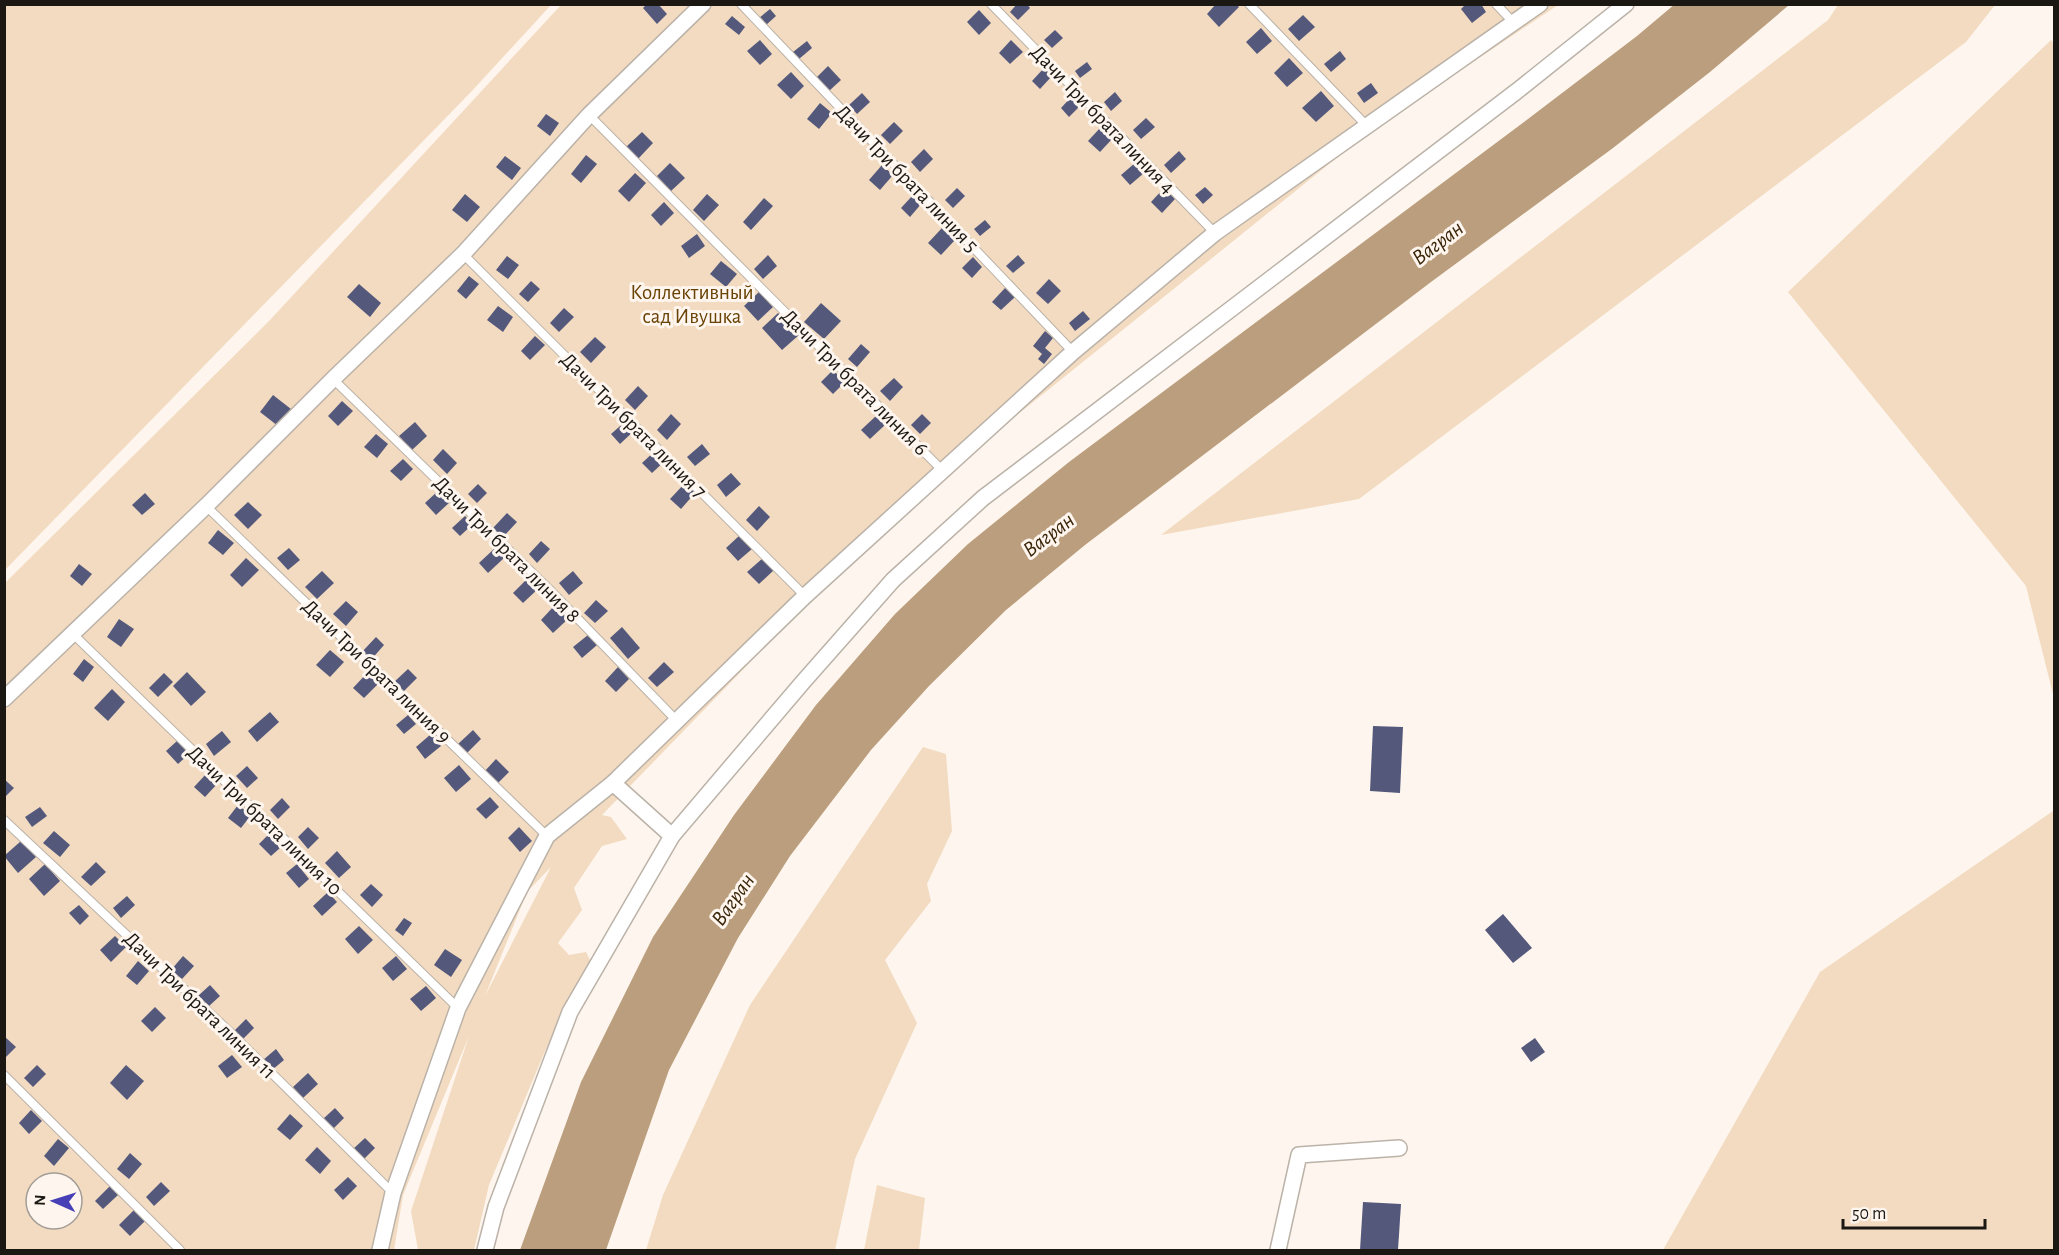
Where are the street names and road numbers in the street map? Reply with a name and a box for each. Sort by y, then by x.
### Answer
street label: Дачи Три брата линия 4 [1026,41,1179,198]
street label: Дачи Три брата линия 5 [831,100,982,256]
street label: Дачи Три брата линия 6 [777,305,932,460]
street label: Дачи Три брата линия 7 [557,348,711,502]
street label: Дачи Три брата линия 8 [429,472,584,627]
street label: Дачи Три брата линия 9 [298,595,455,748]
street label: Дачи Три брата линия 10 [183,741,346,899]
street label: Дачи Три брата линия 11 [120,928,280,1083]

